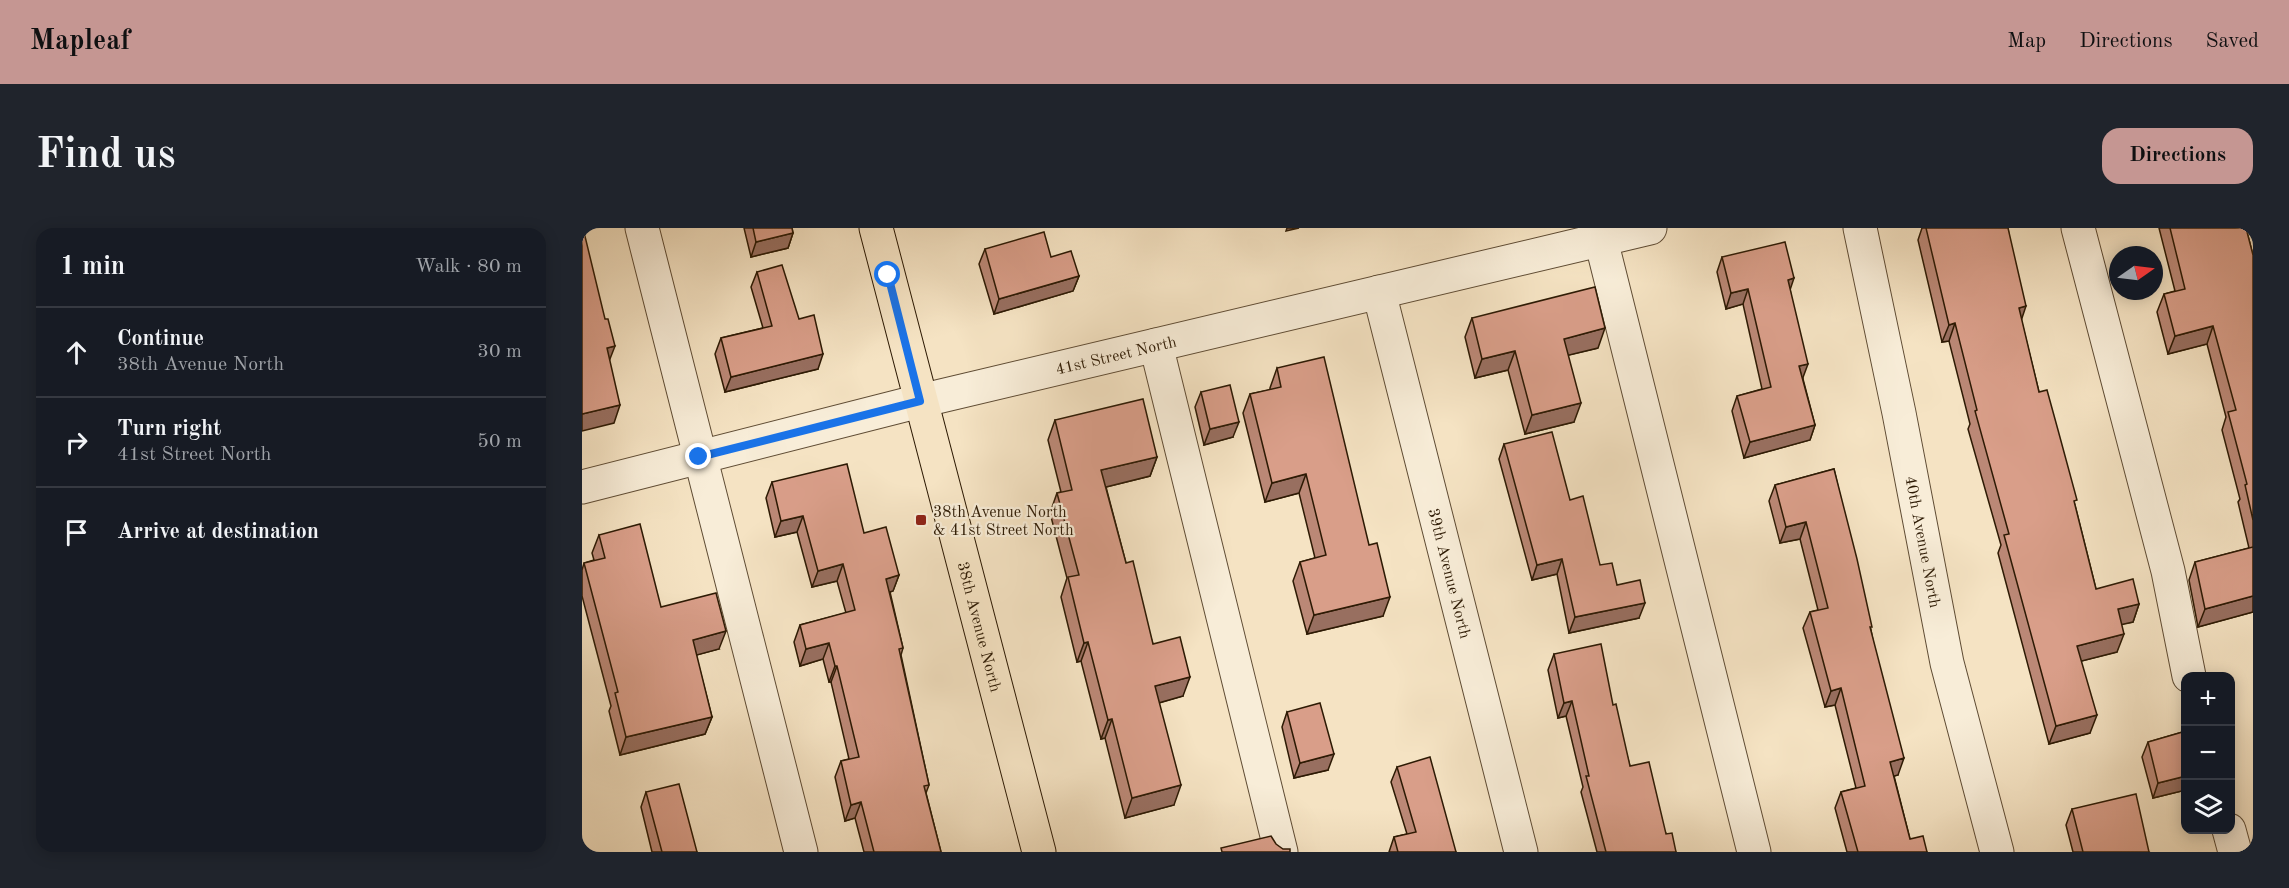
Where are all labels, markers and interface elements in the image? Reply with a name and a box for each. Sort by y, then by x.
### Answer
text: Mapleaf [30,28,130,56]
text: Map [2007,31,2046,52]
text: Directions [2079,31,2173,52]
text: Saved [2206,31,2259,52]
button: Directions [2102,128,2253,184]
text: Find us [36,135,175,177]
north arrow [2109,246,2163,300]
text: 1 min [60,254,125,280]
text: Walk · 80 m [415,257,522,277]
route start [874,261,900,287]
text: Continue [117,328,204,350]
street label: 41st Street North [1054,334,1179,379]
icon: ahead [60,336,93,369]
text: 30 m [477,342,522,362]
text: 38th Avenue North [117,355,284,375]
text: Turn right [117,418,221,440]
icon: right [60,426,93,459]
text: 50 m [477,432,522,452]
route end [685,443,711,469]
text: 41st Street North [117,445,271,465]
street label: 40th Avenue North [1901,475,1942,609]
place label: 38th Avenue North & 41st Street North [933,505,1074,539]
street label: 39th Avenue North [1424,507,1473,641]
marker: 38th Avenue North & 41st Street North [914,513,928,527]
icon: arrive [60,516,93,549]
text: Arrive at destination [117,521,319,543]
street label: 38th Avenue North [954,560,1003,694]
map controls [2181,672,2235,834]
button: + [2181,672,2235,726]
button: − [2181,726,2235,780]
button: layers [2181,780,2235,834]

